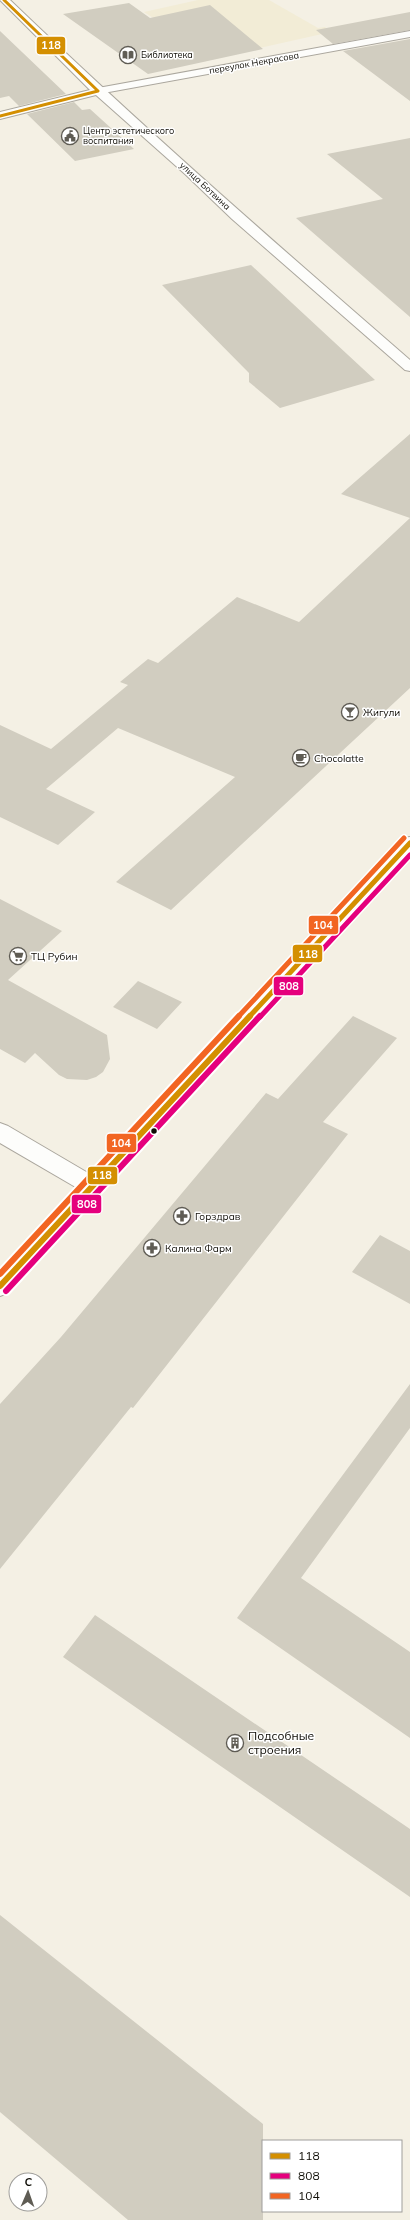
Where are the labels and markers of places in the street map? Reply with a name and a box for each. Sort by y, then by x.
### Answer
library icon: Библиотека [118,45,138,65]
place label: Библиотека [141,49,193,60]
place label: Центр эстетического воспитания [83,125,174,146]
public building icon: Центр эстетического воспитания [60,126,80,146]
bar icon: Жигули [340,702,360,722]
place label: Жигули [363,706,400,719]
cafe icon: Chocolatte [291,748,311,768]
place label: Chocolatte [314,752,364,765]
supermarket icon: ТЦ Рубин [8,946,28,966]
place label: ТЦ Рубин [31,950,77,963]
unlabelled marker [149,1126,159,1136]
pharmacy icon: Горздрав [172,1206,192,1226]
place label: Горздрав [195,1210,241,1223]
pharmacy icon: Калина Фарм [142,1238,162,1258]
place label: Калина Фарм [165,1242,232,1255]
place label: Подсобные строения [248,1728,315,1757]
building icon: Подсобные строения [225,1733,245,1753]

